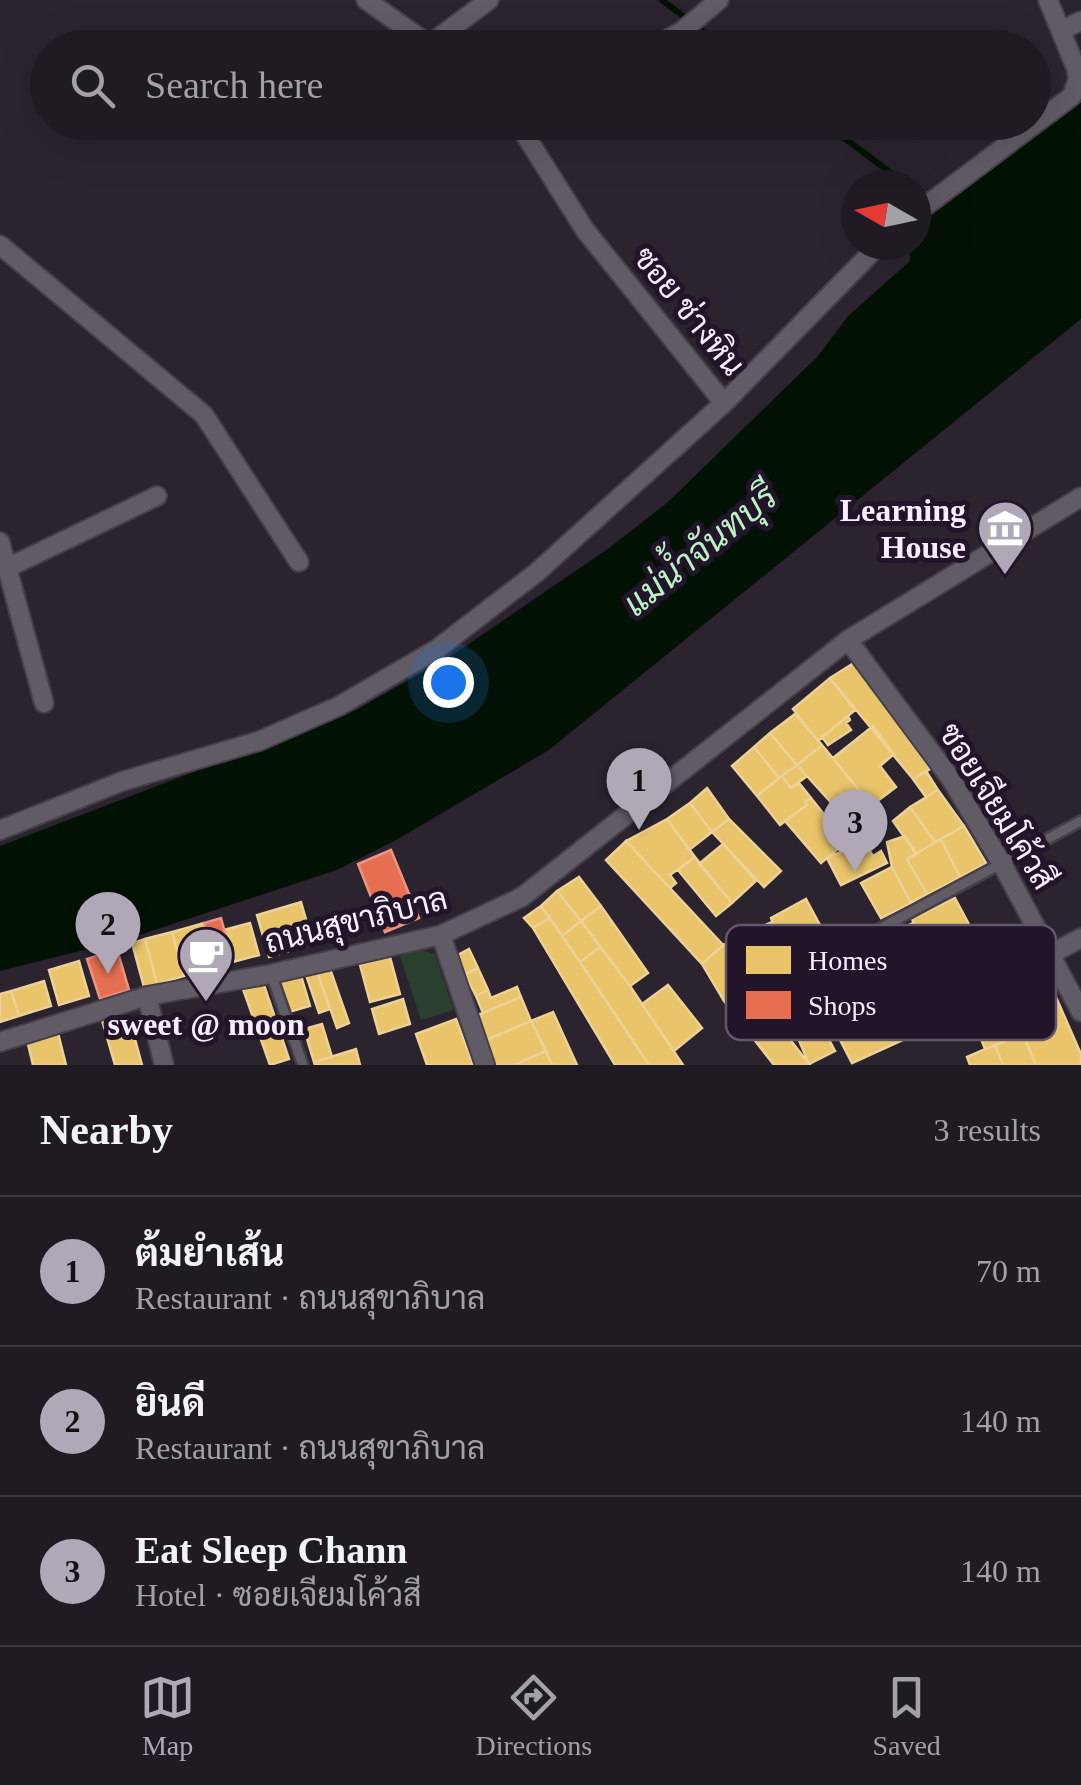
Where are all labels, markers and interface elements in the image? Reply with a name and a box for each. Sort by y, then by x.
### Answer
search box [30,30,1051,140]
icon: search [65,58,120,113]
text: Search here [145,64,323,106]
north arrow [841,170,931,260]
street label: ซอย ช่างหิน [626,239,752,383]
water label: แม่น้ำจันทบุรี [608,466,789,627]
place label: Learning House [840,492,966,565]
museum icon: Learning House [975,498,1035,577]
your location [423,657,474,708]
street label: ซอยเจียมโค้วสี [932,715,1065,896]
pin: 1 [606,748,672,830]
pin: 3 [822,790,888,872]
street label: ถนนสุขาภิบาล [261,880,452,964]
pin: 2 [76,892,140,974]
cafe icon: sweet @ moon [176,925,236,1004]
legend [726,925,1056,1040]
text: Homes [808,945,887,976]
text: Shops [808,990,876,1021]
place label: sweet @ moon [108,1006,305,1042]
text: Nearby [40,1107,173,1153]
text: 3 results [933,1112,1041,1148]
text: ต้มยำเส้น [135,1232,284,1274]
text: 1 [65,1253,81,1289]
text: 70 m [976,1253,1041,1289]
text: Restaurant · ถนนสุขาภิบาล [135,1280,485,1316]
text: ยินดี [135,1382,205,1424]
text: 2 [65,1403,81,1439]
text: 140 m [960,1403,1041,1439]
text: Restaurant · ถนนสุขาภิบาล [135,1430,485,1466]
text: Eat Sleep Chann [135,1529,407,1571]
text: 3 [65,1553,81,1589]
text: 140 m [960,1553,1041,1589]
text: Hotel · ซอยเจียมโค้วสี [135,1577,422,1613]
tab: Map [140,1670,195,1762]
tab: Directions [475,1670,592,1762]
tab: Saved [872,1670,941,1762]

